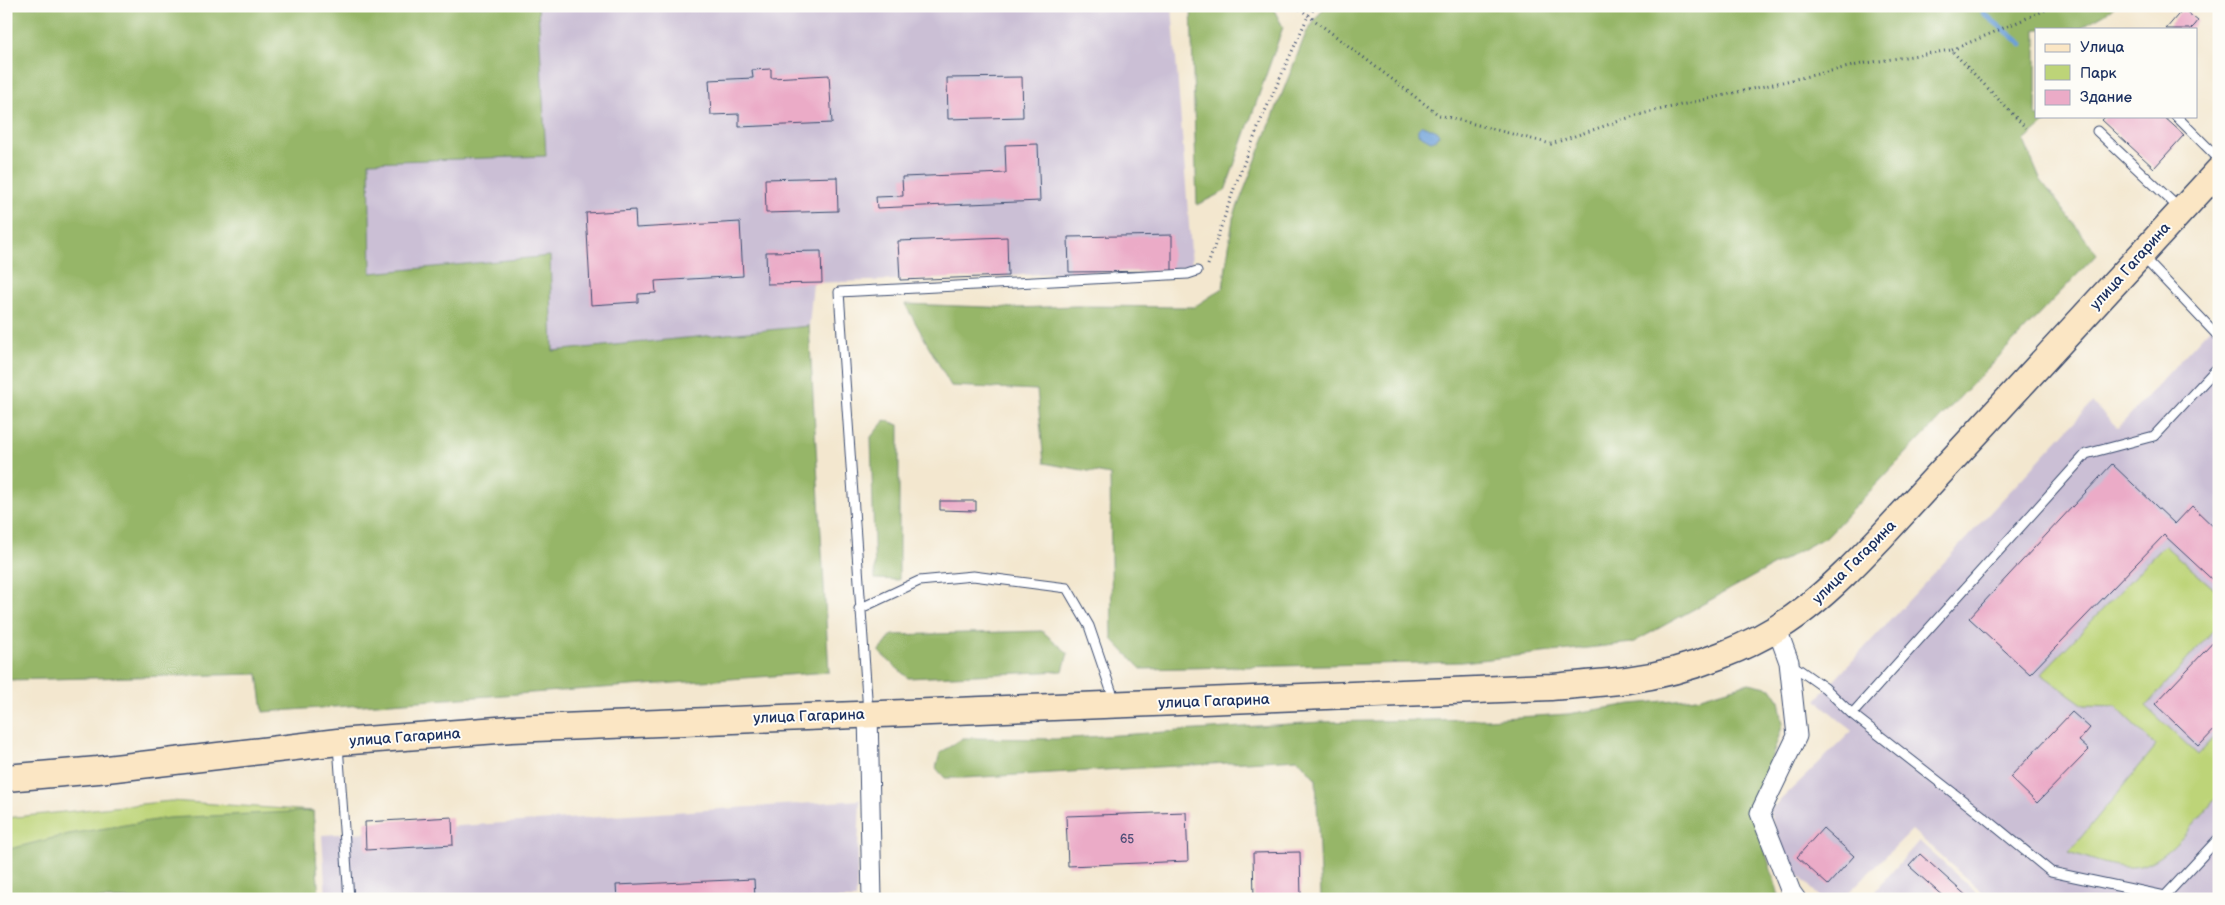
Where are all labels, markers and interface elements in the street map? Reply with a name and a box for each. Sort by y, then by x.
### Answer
legend [2035,28,2198,118]
text: Улица [2080,38,2125,57]
text: Парк [2080,64,2117,83]
text: Здание [2080,88,2132,107]
street label: улица Гагарина [2086,219,2175,314]
street label: улица Гагарина [1808,516,1900,608]
street label: улица Гагарина [1158,690,1270,713]
street label: улица Гагарина [753,705,865,728]
street label: улица Гагарина [349,724,461,751]
house number: 65 [1120,832,1134,847]

